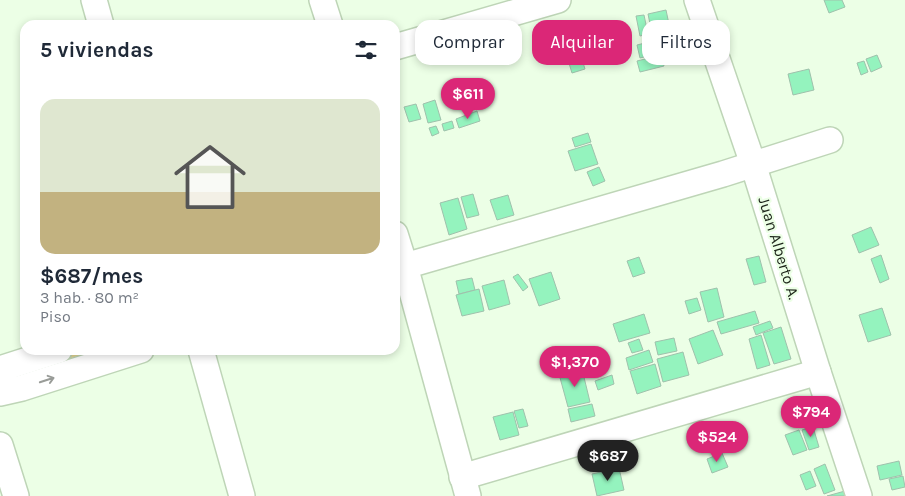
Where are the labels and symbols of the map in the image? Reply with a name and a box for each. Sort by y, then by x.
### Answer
pin: $611 [438,78,498,120]
street label: Juan Alberto A. [754,194,804,302]
pin: $1,370 [534,346,616,388]
one-way arrow [39,375,54,384]
pin: $794 [781,396,841,438]
pin: $524 [687,420,747,463]
pin: $687 [578,440,638,482]

